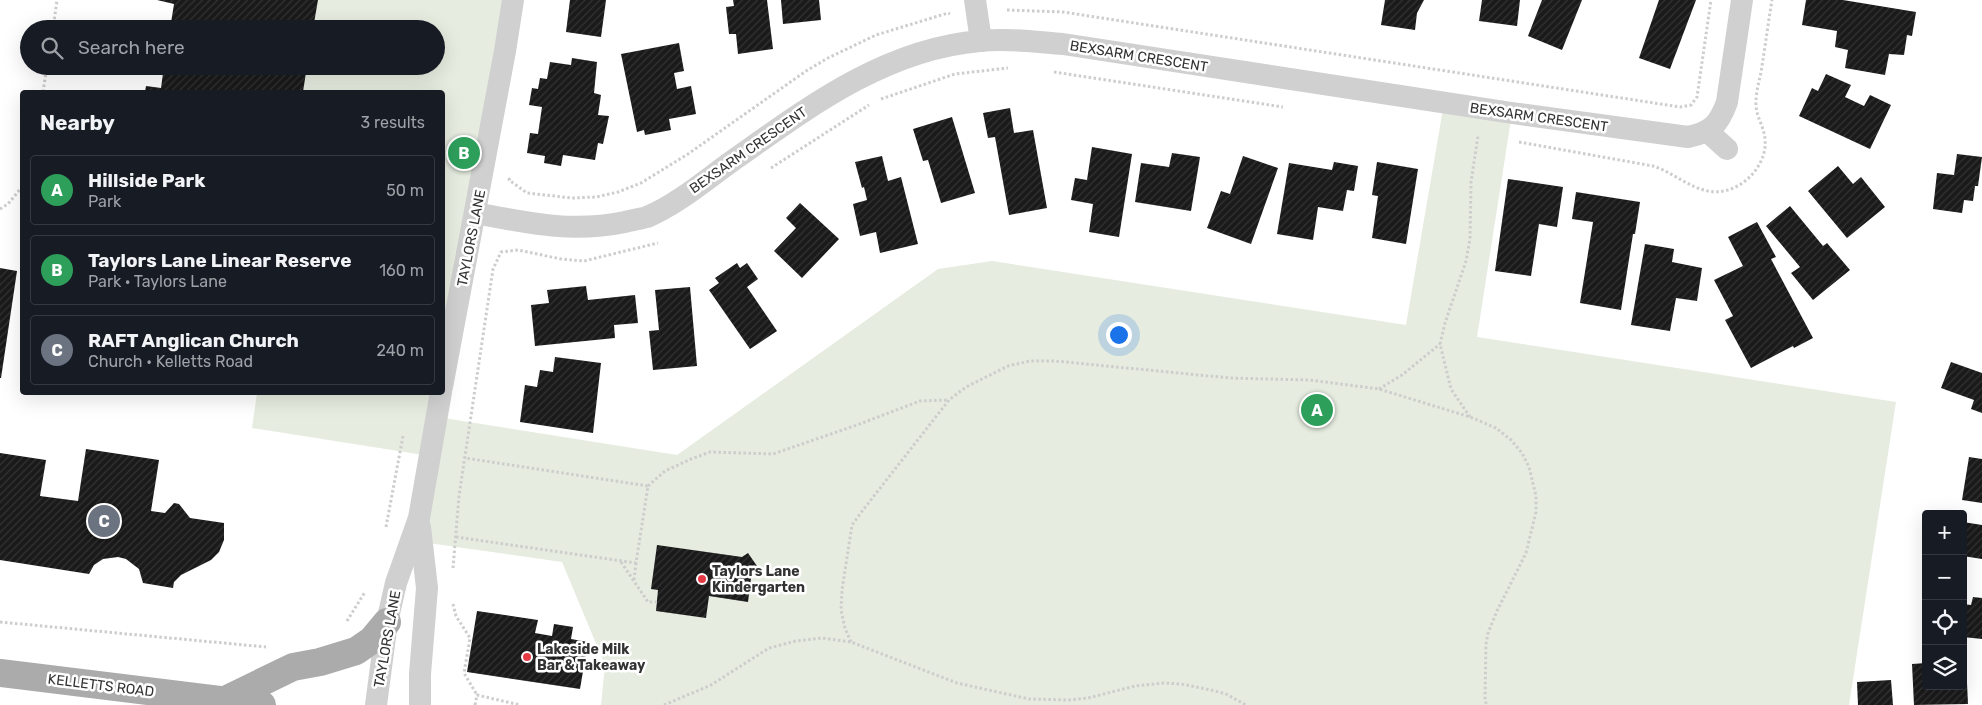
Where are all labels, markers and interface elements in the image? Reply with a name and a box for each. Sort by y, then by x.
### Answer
search box [20,20,445,75]
icon: search [38,34,66,62]
text: Search here [78,36,185,59]
street label: BEXSARM CRESCENT [1069,37,1209,76]
street label: BEXSARM CRESCENT [1469,99,1609,136]
street label: BEXSARM CRESCENT [686,103,810,197]
text: Nearby [40,110,115,135]
text: 3 results [360,113,425,132]
pin: B [448,134,480,172]
text: Hillside Park [88,169,205,192]
text: A [51,181,63,200]
text: 50 m [386,181,424,200]
street label: TAYLORS LANE [454,188,489,288]
text: Park [88,192,121,211]
text: Taylors Lane Linear Reserve [88,249,352,272]
text: B [51,261,63,280]
text: 160 m [379,261,424,280]
text: Park · Taylors Lane [88,272,227,291]
your location [1106,322,1132,348]
text: RAFT Anglican Church [88,329,299,352]
text: C [51,341,63,360]
text: 240 m [377,341,424,360]
text: Church · Kelletts Road [88,352,253,371]
pin: A [1301,391,1333,429]
pin: C [88,502,120,540]
map controls [1922,510,1967,690]
button: + [1922,510,1967,555]
button: − [1922,555,1967,600]
place label: Taylors Lane Kindergarten [712,563,805,596]
marker: Taylors Lane Kindergarten [696,573,708,585]
street label: TAYLORS LANE [371,589,404,689]
button: locate [1922,600,1967,645]
place label: Lakeside Milk Bar & Takeaway [537,641,646,674]
button: layers [1922,645,1967,690]
marker: Lakeside Milk Bar & Takeaway [521,651,533,663]
street label: KELLETTS ROAD [47,671,155,700]

